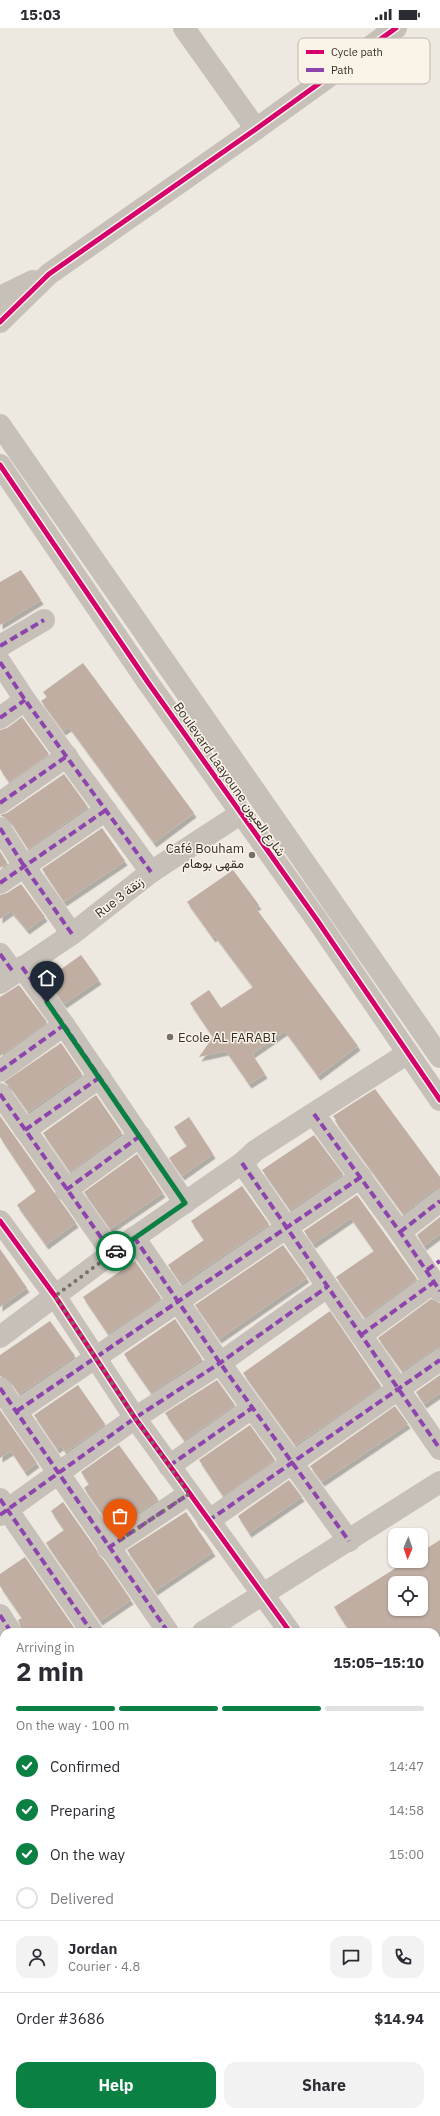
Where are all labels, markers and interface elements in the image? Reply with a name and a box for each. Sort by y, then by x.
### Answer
text: 15:03 [20,5,61,24]
legend [298,38,430,84]
text: Cycle path [331,45,383,59]
text: Path [331,63,354,77]
street label: Boulevard Laayoune شارع العيون [169,699,290,860]
place label: Café Bouham مقهى بوهام [166,840,244,872]
marker: Café Bouham مقهى بوهام [247,850,257,860]
street label: Rue 3 زنقة [92,873,147,922]
pin [30,961,64,1002]
icon: home [36,967,58,989]
place label: Ecole AL FARABI [178,1029,276,1046]
marker: Ecole AL FARABI [165,1032,175,1042]
courier [96,1231,136,1271]
icon: car [105,1240,127,1262]
pin [103,1499,137,1540]
icon: bag [109,1505,131,1527]
north arrow [388,1528,428,1568]
map controls [388,1528,428,1616]
button: locate [388,1576,428,1616]
text: Arriving in [16,1639,75,1656]
text: 15:05–15:10 [333,1653,424,1672]
text: 2 min [16,1654,84,1688]
text: On the way · 100 m [16,1717,129,1734]
icon: check [16,1755,38,1777]
text: Confirmed [50,1757,120,1776]
text: 14:47 [389,1758,424,1775]
icon: check [16,1799,38,1821]
text: Preparing [50,1801,115,1820]
text: 14:58 [389,1802,424,1819]
icon: check [16,1843,38,1865]
text: On the way [50,1845,125,1864]
text: 15:00 [389,1846,424,1863]
text: Delivered [50,1889,114,1908]
button: person [16,1936,58,1978]
button: chat [330,1936,372,1978]
button: phone [382,1936,424,1978]
text: Jordan [68,1939,117,1958]
text: Courier · 4.8 [68,1958,140,1975]
text: Order #3686 [16,2009,105,2028]
text: $14.94 [374,2009,424,2028]
button: Help [16,2062,216,2108]
button: Share [224,2062,424,2108]

